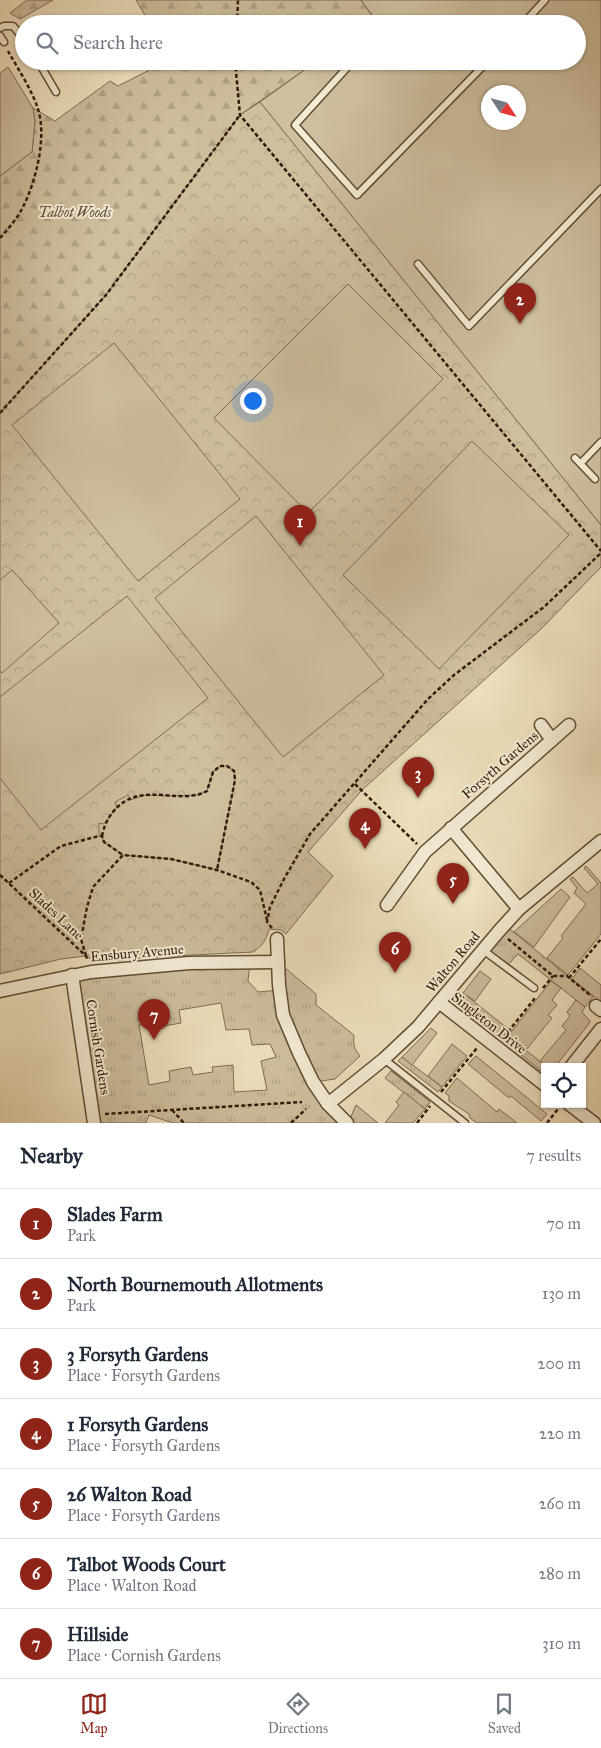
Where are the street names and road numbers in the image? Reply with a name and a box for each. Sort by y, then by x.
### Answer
street label: Forsyth Gardens [458,727,542,803]
street label: Slades Lane [25,884,87,944]
street label: Walton Road [422,928,484,996]
street label: Ensbury Avenue [90,940,185,966]
street label: Singleton Drive [448,988,530,1058]
street label: Cornish Gardens [82,998,114,1096]

